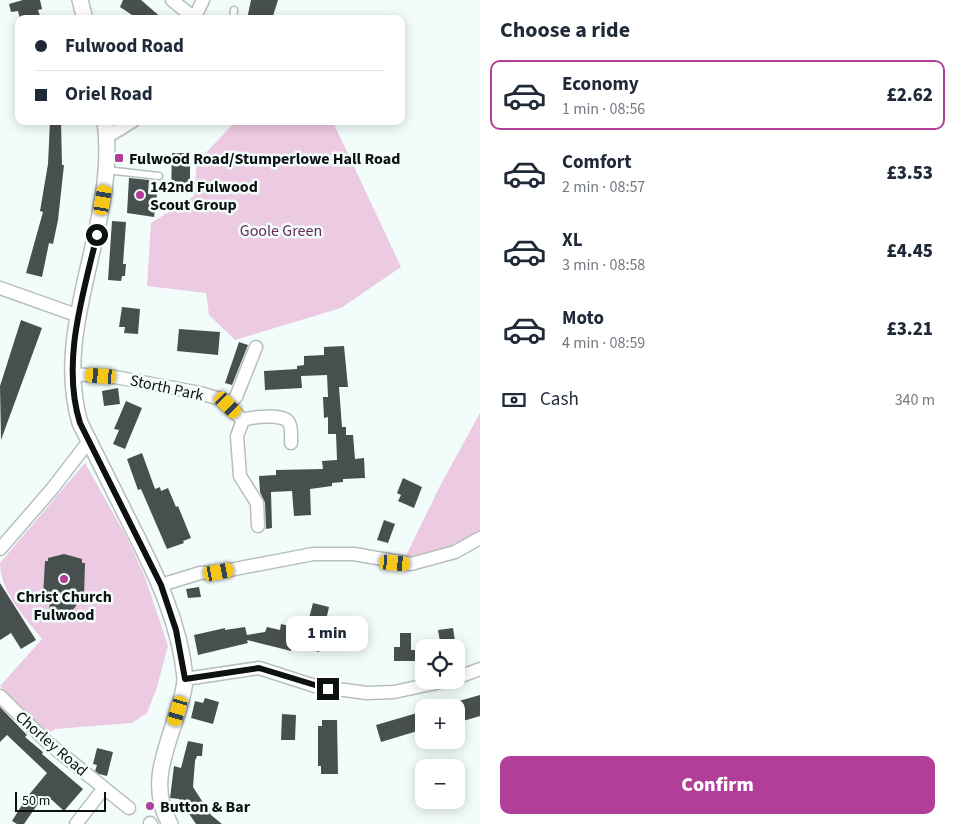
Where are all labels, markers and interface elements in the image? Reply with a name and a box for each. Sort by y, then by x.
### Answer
text: Choose a ride [500,14,630,46]
text: Fulwood Road [65,33,184,60]
text: Economy [562,71,639,98]
icon: car [502,73,547,118]
text: Oriel Road [65,81,153,108]
text: £2.62 [887,82,933,109]
text: 1 min · 08:56 [562,98,645,120]
place label: Fulwood Road/Stumperlowe Hall Road [129,148,400,170]
text: Comfort [562,149,632,176]
icon: car [502,151,547,196]
marker: Fulwood Road/Stumperlowe Hall Road [113,152,125,164]
text: £3.53 [887,160,933,187]
place label: 142nd Fulwood Scout Group [150,176,258,216]
text: 2 min · 08:57 [562,176,645,198]
car [93,184,112,216]
marker: 142nd Fulwood Scout Group [134,189,146,201]
park label: Goole Green [240,220,322,242]
route start [86,224,108,246]
text: XL [562,227,583,254]
icon: car [502,229,547,274]
text: £4.45 [887,238,933,265]
text: 3 min · 08:58 [562,254,645,276]
text: Moto [562,305,604,332]
icon: car [502,307,547,352]
text: £3.21 [887,316,933,343]
text: 4 min · 08:59 [562,332,645,354]
car [85,367,116,385]
street label: Storth Park [128,369,206,407]
icon: cash [500,386,528,414]
text: Cash [540,386,579,413]
car [212,389,243,421]
text: 340 m [895,389,935,411]
car [379,554,410,572]
car [202,562,235,582]
marker: Christ Church Fulwood [58,573,70,585]
place label: Christ Church Fulwood [16,586,112,626]
callout: 1 min [287,616,369,652]
text: 1 min [307,622,347,644]
map controls [415,639,465,809]
button: locate [415,639,465,689]
route end [317,678,339,700]
car [166,694,189,728]
button: + [415,699,465,749]
street label: Chorley Road [10,706,92,781]
button: Confirm [500,756,935,814]
button: − [415,759,465,809]
scale bar [15,789,106,812]
text: 50 m [22,791,50,811]
place label: Button & Bar [160,796,251,818]
marker: Button & Bar [144,800,156,812]

